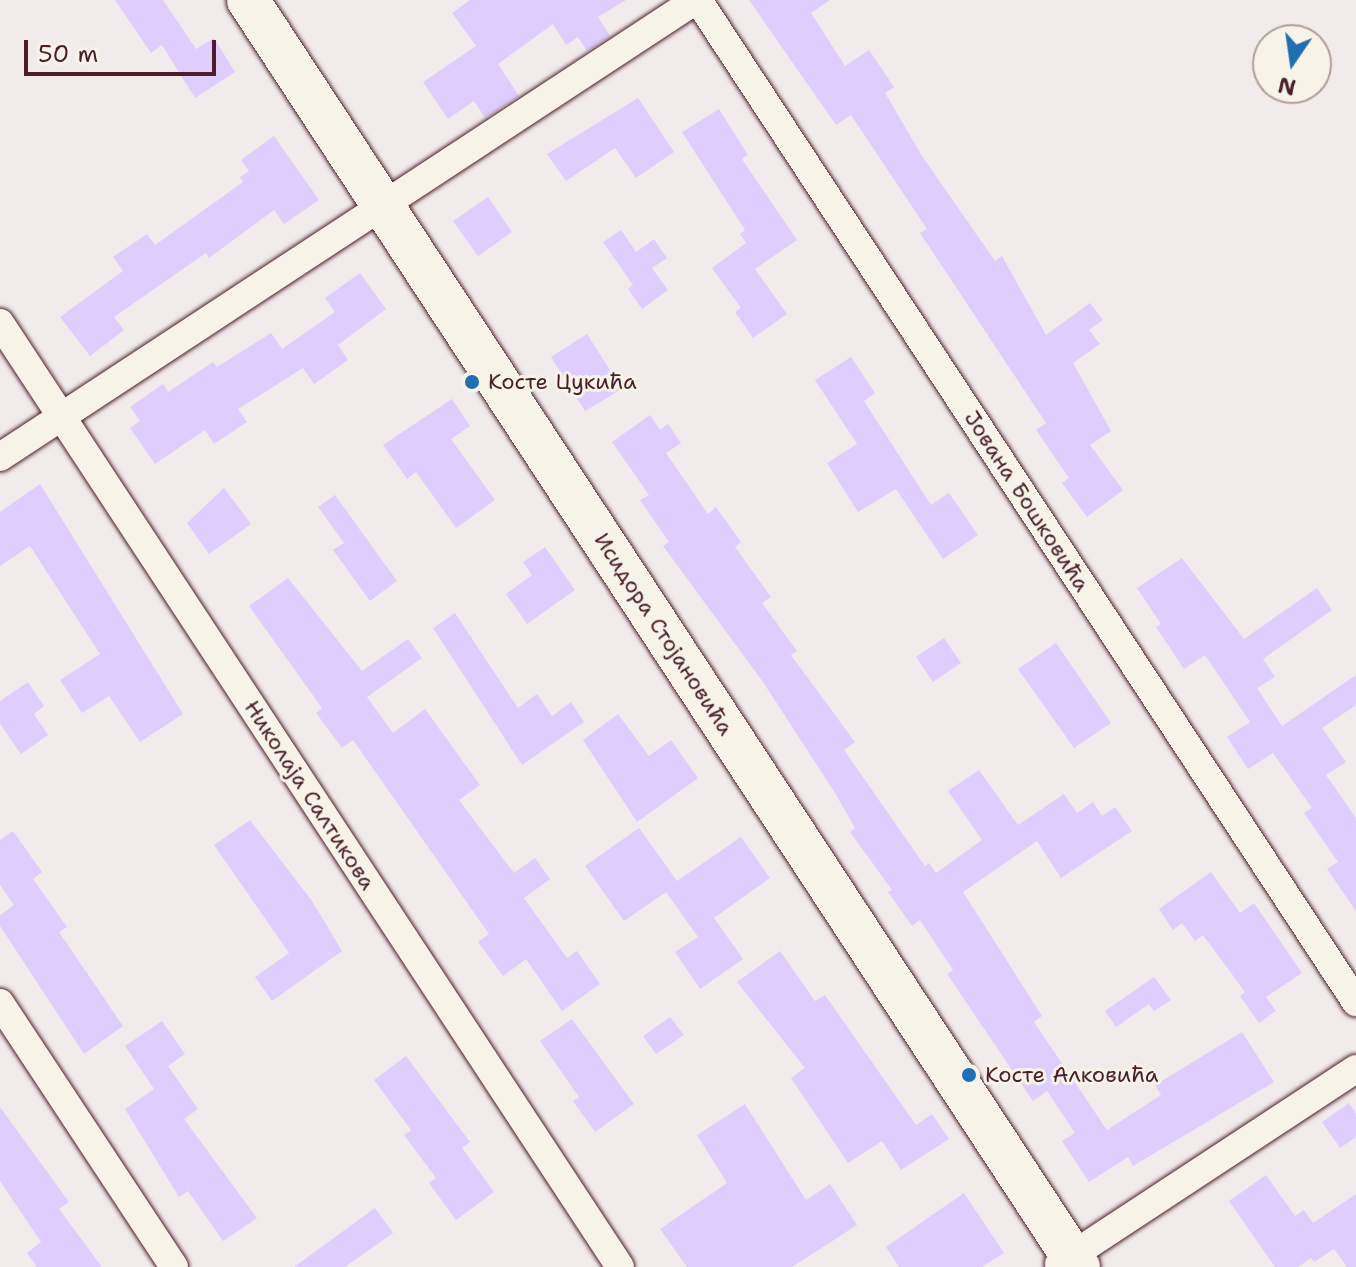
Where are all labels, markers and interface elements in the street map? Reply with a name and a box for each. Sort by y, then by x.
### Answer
scale bar [28,24,220,74]
north arrow [1252,24,1332,104]
text: 50 m [38,38,98,70]
text: N [1275,70,1299,102]
place label: Косте Цукића [488,369,637,395]
marker: Косте Цукића [463,373,481,391]
street label: Јована Бошковића [959,406,1095,596]
street label: Исидора Стојановића [589,528,739,740]
street label: Николаја Салтикова [239,695,381,895]
place label: Косте Алковића [985,1062,1158,1088]
marker: Косте Алковића [960,1066,978,1084]

